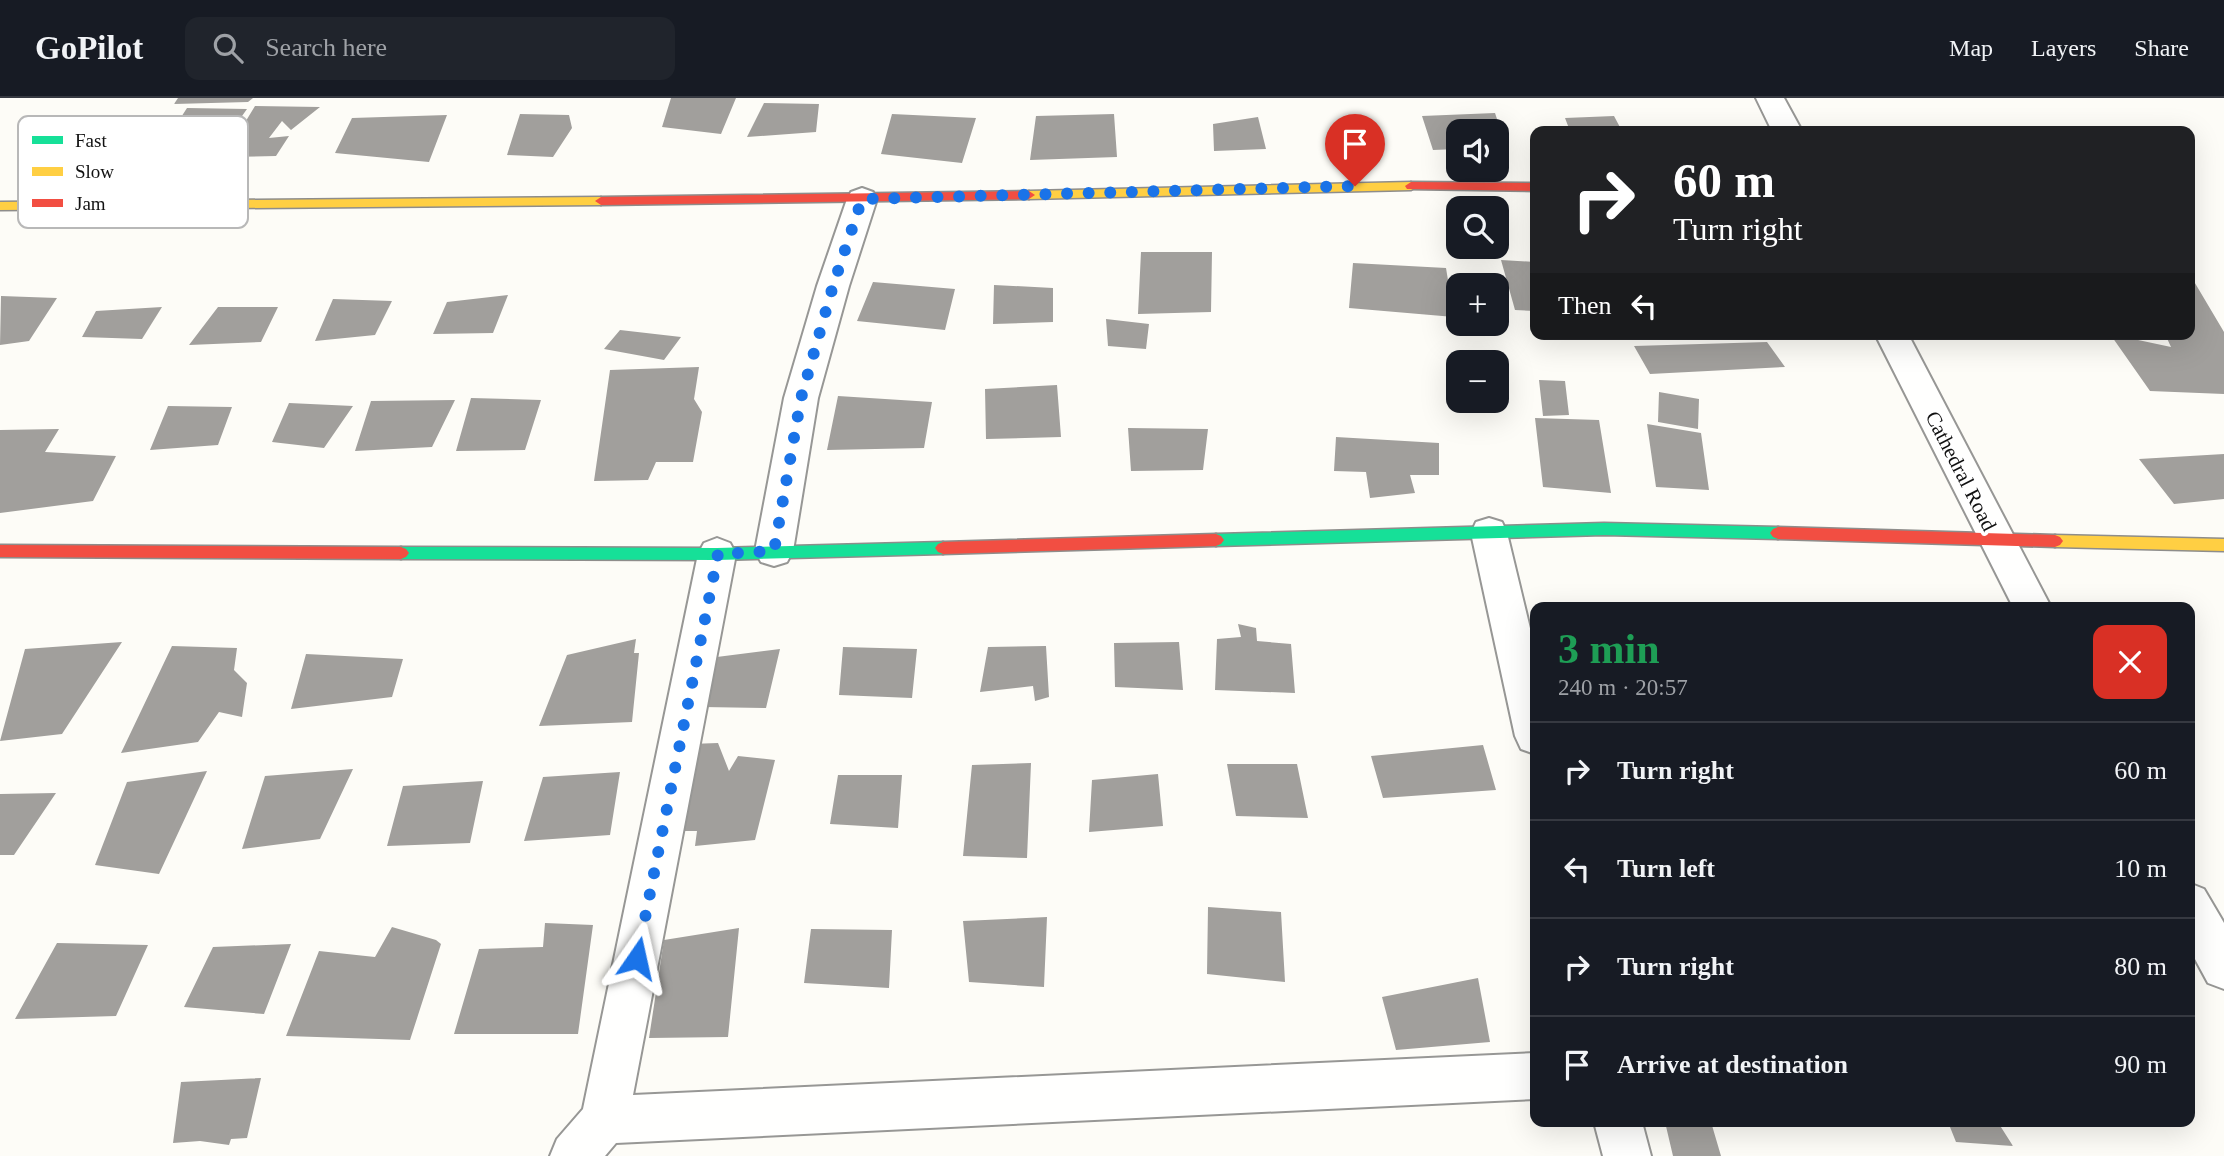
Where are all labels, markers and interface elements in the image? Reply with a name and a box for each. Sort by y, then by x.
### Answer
search box [185,17,675,80]
icon: search [209,29,247,67]
text: GoPilot [35,30,143,66]
text: Search here [265,33,387,62]
text: Map [1949,35,1993,61]
text: Layers [2031,35,2096,61]
text: Share [2134,35,2189,61]
pin [1325,114,1385,186]
legend [18,116,248,228]
map controls [1446,119,1509,413]
button: sound [1446,119,1509,182]
icon: arrive [1336,125,1374,163]
text: Fast [75,130,107,151]
text: 60 m [1673,153,1775,208]
icon: right [1558,154,1649,245]
text: Slow [75,161,114,182]
text: Jam [75,193,106,214]
button: search [1446,196,1509,259]
text: Turn right [1673,211,1803,247]
button: + [1446,273,1509,336]
icon: left [1625,287,1663,325]
text: Then [1558,291,1611,320]
button: − [1446,350,1509,413]
street label: Cathedral Road [1921,407,2002,535]
button: close [2093,625,2167,699]
text: 3 min [1558,626,1660,672]
text: 240 m · 20:57 [1558,675,1688,700]
icon: right [1558,752,1596,790]
text: Turn right [1617,756,1734,785]
text: 60 m [2114,756,2167,785]
icon: left [1558,850,1596,888]
text: Turn left [1617,854,1715,883]
text: 10 m [2114,854,2167,883]
position arrow [600,921,674,995]
icon: right [1558,948,1596,986]
text: Turn right [1617,952,1734,981]
text: 80 m [2114,952,2167,981]
icon: arrive [1558,1046,1596,1084]
text: Arrive at destination [1617,1050,1848,1079]
text: 90 m [2114,1050,2167,1079]

